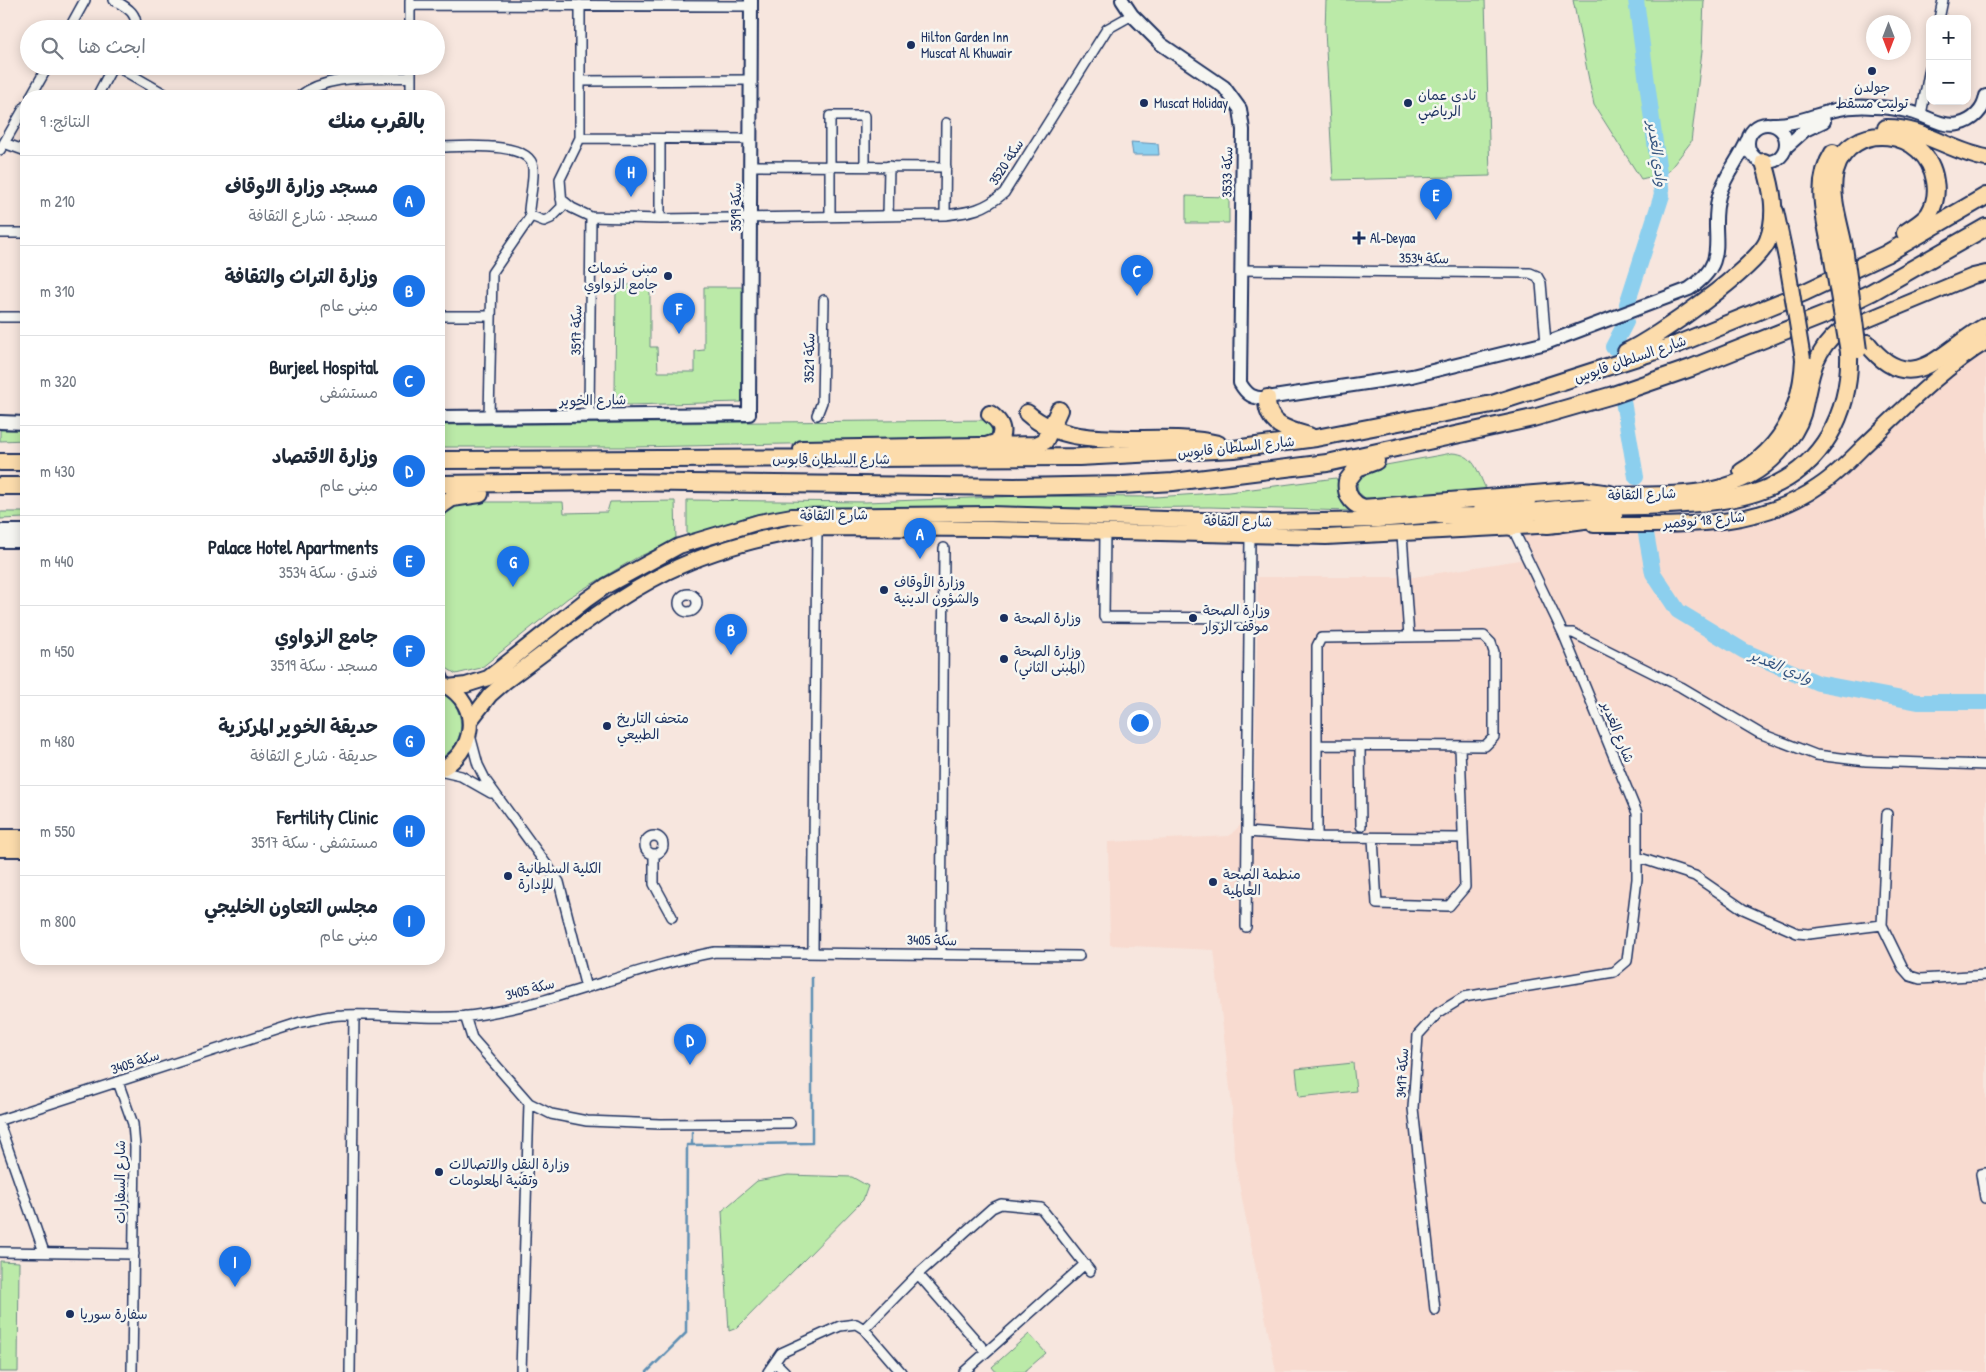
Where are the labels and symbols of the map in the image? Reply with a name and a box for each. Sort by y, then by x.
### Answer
north arrow [1866,15,1911,60]
place label: Hilton Garden Inn Muscat Al Khuwair [921,27,1013,62]
marker: Hilton Garden Inn Muscat Al Khuwair [905,39,917,51]
marker: جولدن توليب مسقط [1866,65,1878,77]
place label: جولدن توليب مسقط [1836,77,1909,112]
place label: نادي عمان الرياضي [1418,85,1476,124]
place label: Muscat Holiday [1154,93,1228,113]
marker: Muscat Holiday [1138,97,1150,109]
marker: نادي عمان الرياضي [1402,97,1414,109]
water label: وادي الغدير [1641,118,1672,188]
street label: سكة 3520 [984,135,1028,189]
street label: سكة 3533 [1217,146,1236,198]
pin: H [615,156,647,197]
pin: E [1420,179,1452,220]
street label: سكة 3519 [726,183,745,231]
place label: Al-Deyaa [1370,228,1416,248]
marker: Al-Deyaa [1352,231,1366,245]
street label: سكة 3534 [1399,248,1449,267]
pin: C [1121,255,1153,296]
place label: مبنى خدمات جامع الزواوي [584,258,658,295]
marker: مبنى خدمات جامع الزواوي [662,270,674,282]
pin: F [663,293,695,334]
street label: سكة 3517 [566,304,585,356]
street label: شارع السلطان قابوس [1571,330,1689,388]
street label: سكة 3521 [799,333,818,383]
street label: شارع الخوير [558,389,627,411]
street label: شارع السلطان قابوس [1176,431,1296,463]
street label: شارع السلطان قابوس [772,449,890,469]
street label: شارع الثقافة [1608,483,1676,505]
street label: شارع الثقافة [800,504,868,526]
street label: شارع 18 نوفمبر [1661,506,1746,534]
street label: شارع الثقافة [1204,510,1272,532]
pin: A [904,518,936,559]
pin: G [497,546,529,587]
place label: وزارة الأوقاف والشؤون الدينية [894,572,979,608]
marker: وزارة الأوقاف والشؤون الدينية [878,584,890,596]
place label: وزارة الصحة موقف الزوار [1202,600,1270,635]
place label: وزارة الصحة [1014,608,1081,627]
marker: وزارة الصحة [998,612,1010,624]
marker: وزارة الصحة موقف الزوار [1187,612,1199,624]
pin: B [715,614,747,655]
place label: وزارة الصحة (المبنى الثاني) [1014,641,1085,680]
water label: وادي الغدير [1744,643,1816,690]
marker: وزارة الصحة (المبنى الثاني) [998,653,1010,665]
street label: شارع الغدير [1596,697,1639,766]
place label: متحف التاريخ الطبيعي [617,708,689,747]
your location [1127,710,1153,736]
marker: متحف التاريخ الطبيعي [601,720,613,732]
place label: الكلية السلطانية للإدارة [518,858,601,894]
place label: منطمة الصحة العالمية [1223,864,1301,899]
marker: الكلية السلطانية للإدارة [502,870,514,882]
marker: منطمة الصحة العالمية [1207,876,1219,888]
street label: سكة 3405 [907,930,957,949]
street label: سكة 3405 [503,973,557,1004]
pin: D [674,1024,706,1065]
street label: سكة 3405 [108,1045,162,1078]
street label: سكة 3417 [1391,1047,1412,1098]
street label: شارع السفارات [110,1140,130,1224]
place label: وزارة النقل والاتصالات وتقنية المعلومات [449,1154,570,1189]
marker: وزارة النقل والاتصالات وتقنية المعلومات [433,1166,445,1178]
pin: I [219,1246,251,1287]
place label: سفارة سوريا [80,1304,148,1323]
marker: سفارة سوريا [64,1308,76,1320]

